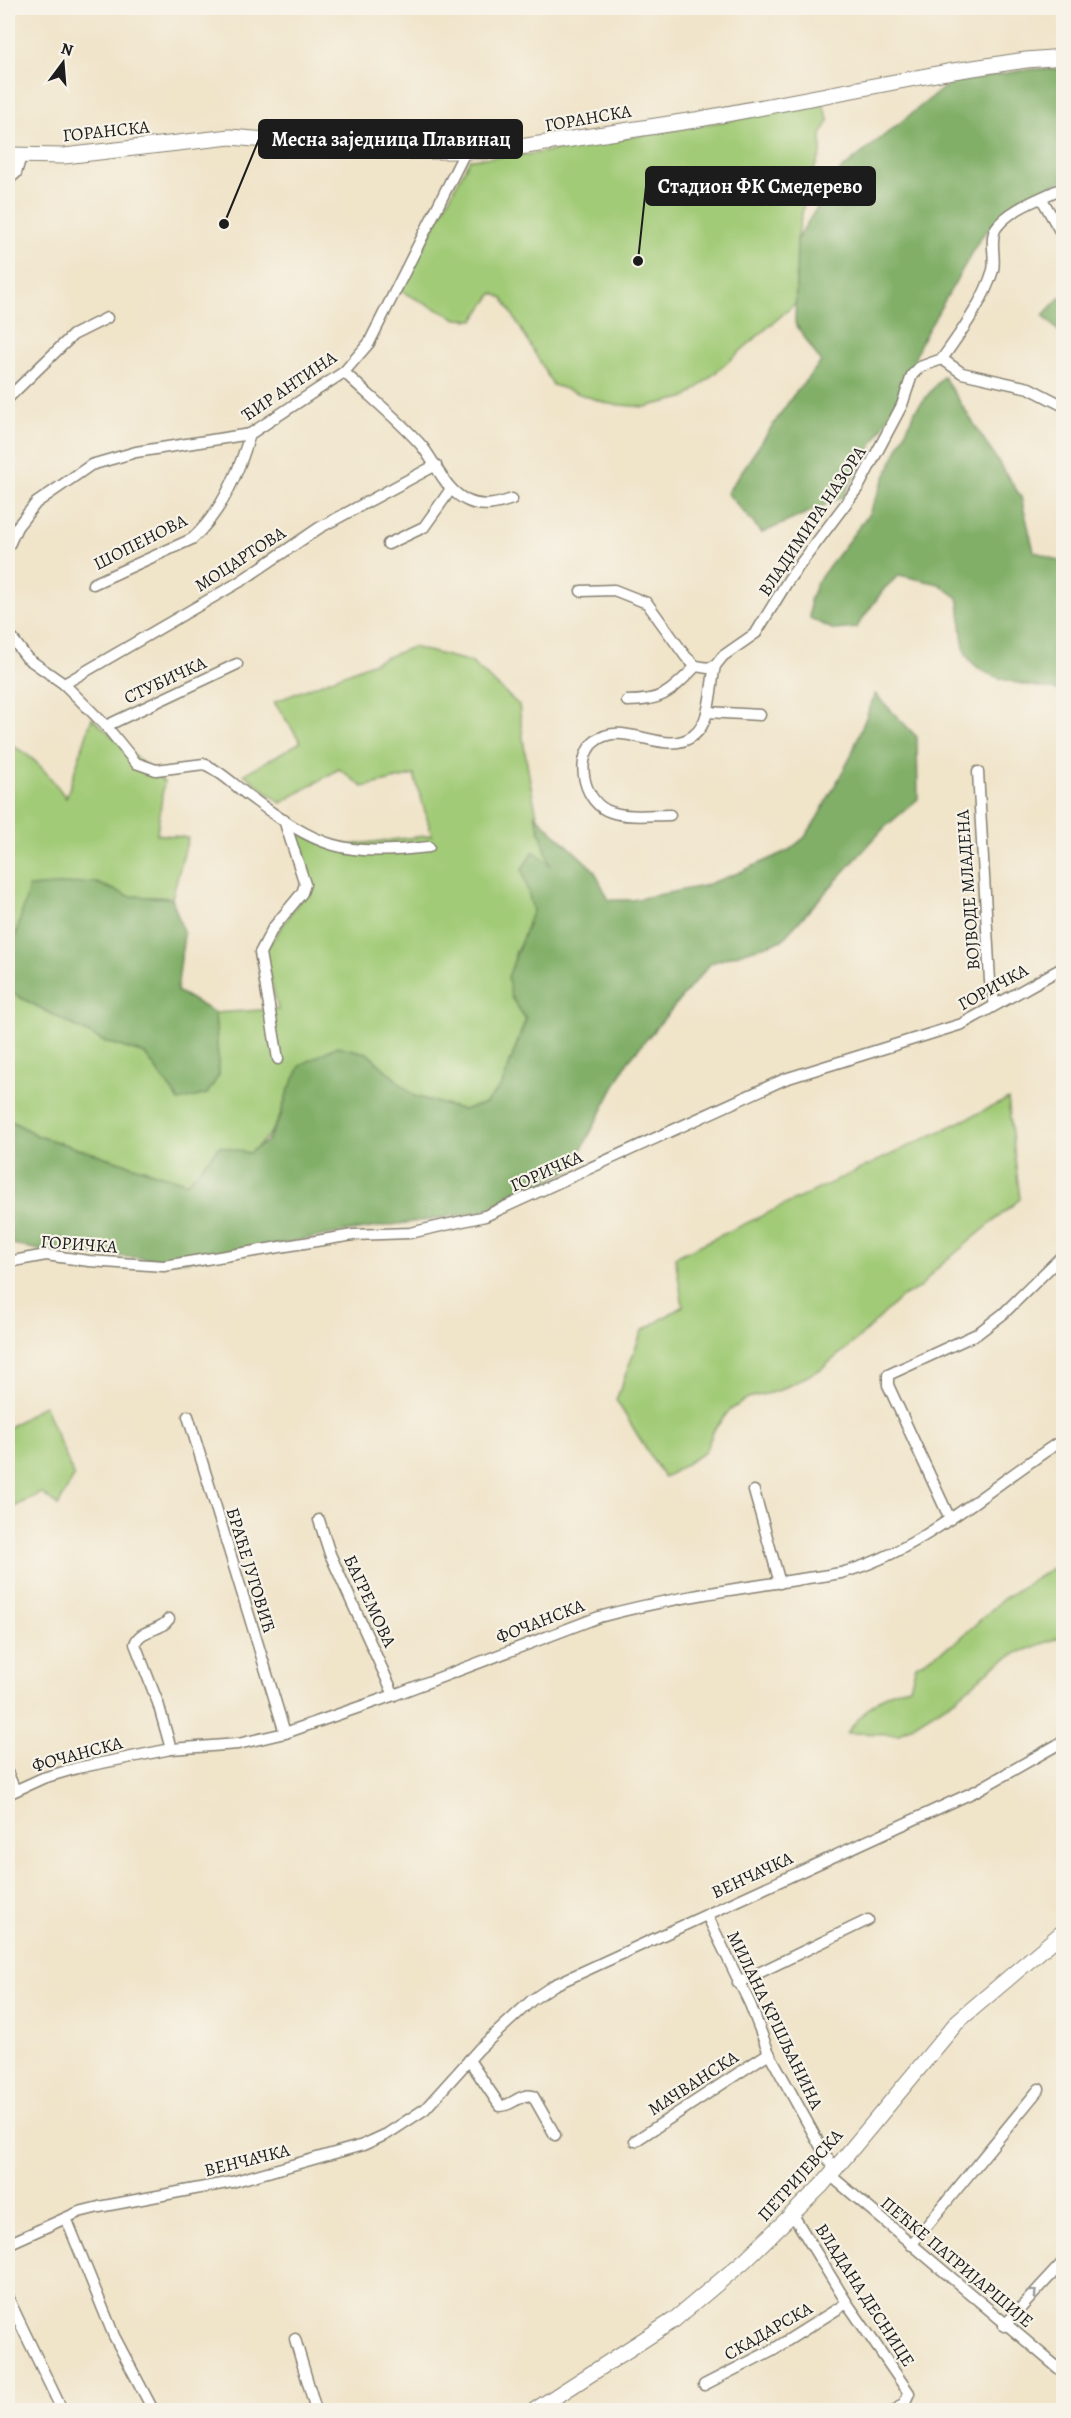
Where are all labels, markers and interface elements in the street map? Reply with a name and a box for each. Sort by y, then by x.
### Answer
north arrow [33,33,93,93]
text: N [58,37,76,62]
street label: ГОРАНСКА [543,99,634,137]
street label: ГОРАНСКА [61,114,151,147]
callout: Месна заједница Плавинац [259,120,522,158]
text: Месна заједница Плавинац [271,126,511,153]
callout: Стадион ФК Смедерево [646,167,875,205]
text: Стадион ФК Смедерево [658,173,862,200]
street label: ЋИР АНТИНА [237,345,342,427]
street label: ВЛАДИМИРА НАЗОРА [753,441,872,601]
street label: ШОПЕНОВА [89,508,191,576]
street label: МОЦАРТОВА [190,520,291,597]
street label: СТУБИЧКА [120,650,211,710]
street label: ВОЈВОДЕ МЛАДЕНА [950,808,986,971]
street label: ГОРИЧКА [954,958,1033,1016]
street label: ГОРИЧКА [506,1144,586,1198]
street label: ГОРИЧКА [40,1229,119,1259]
street label: БРАЋЕ ЈУГОВИЋ [221,1505,281,1635]
street label: БАГРЕМОВА [338,1551,402,1652]
street label: ФОЧАНСКА [492,1593,588,1649]
street label: ФОЧАНСКА [29,1730,125,1778]
street label: ВЕНЧАЧКА [707,1845,797,1904]
street label: МИЛАНА КРШЉАНИНА [721,1927,829,2114]
street label: МАЧВАНСКА [643,2045,743,2121]
street label: ПЕТРИЈЕВСКА [752,2123,848,2226]
street label: ВЕНЧАЧКА [202,2138,293,2182]
street label: ПЕЋКЕ ПАТРИЈАРШИЈЕ [876,2191,1038,2333]
street label: ВЛАДАНА ДЕСНИЦЕ [810,2219,920,2371]
one-way arrow [1026,2289,1037,2300]
street label: СКАДАРСКА [719,2296,817,2366]

